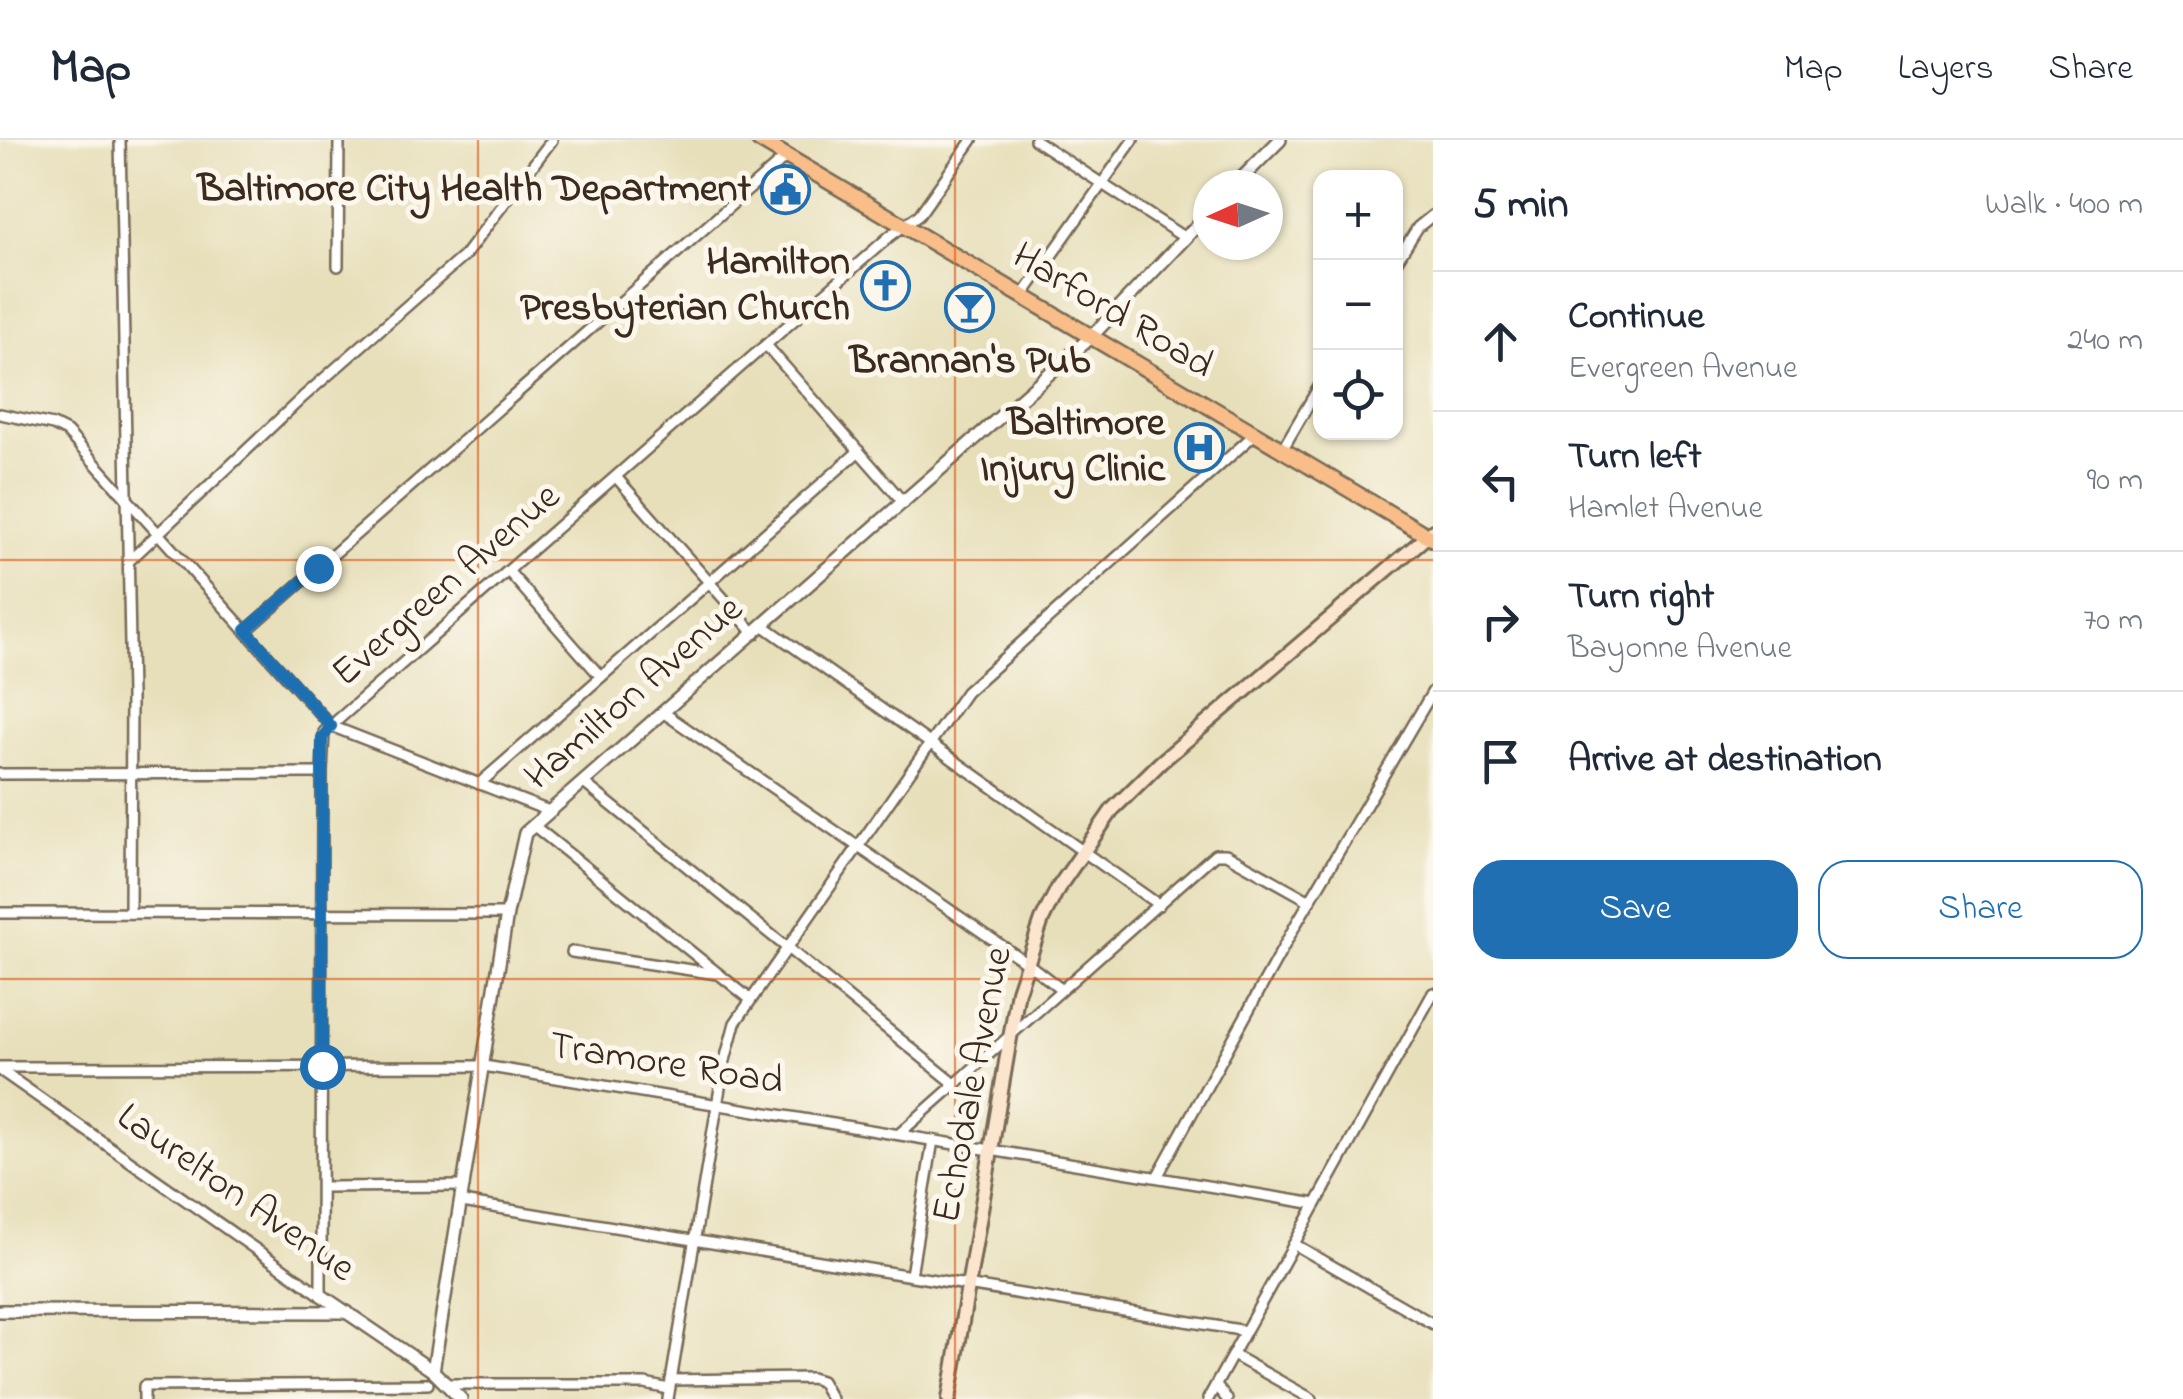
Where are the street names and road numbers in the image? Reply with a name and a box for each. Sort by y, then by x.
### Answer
street label: Harford Road [1000,228,1224,396]
street label: Evergreen Avenue [319,470,575,702]
street label: Hamilton Avenue [512,582,758,806]
street label: Echodale Avenue [918,942,1030,1228]
street label: Tramore Road [545,1017,787,1113]
street label: Laurelton Avenue [103,1090,367,1298]

